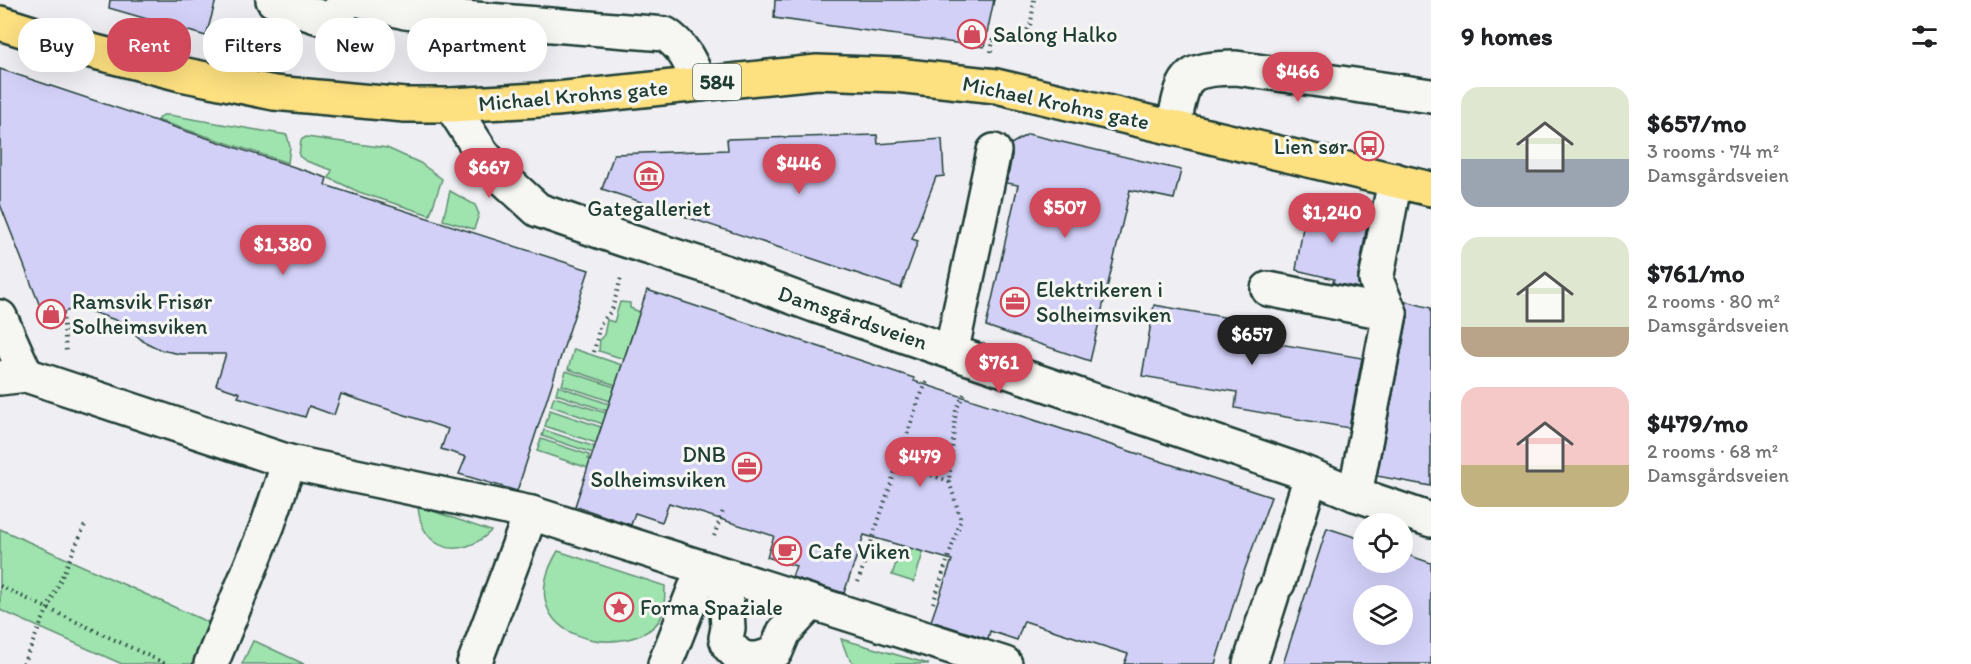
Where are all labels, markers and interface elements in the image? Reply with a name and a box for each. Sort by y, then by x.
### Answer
chip: Buy [18,18,95,72]
chip: Rent [107,18,191,72]
chip: Filters [203,18,303,72]
chip: New [315,18,395,72]
chip: Apartment [407,18,547,72]
shop icon: Salong Halko [956,18,988,50]
text: 9 homes [1461,20,1553,52]
icon: filters [1908,20,1941,53]
place label: Salong Halko [993,21,1118,48]
pin: $466 [1262,52,1334,103]
text: $466 [1276,59,1320,83]
road number: 584 [693,64,741,100]
street label: Michael Krohns gate [960,70,1152,135]
street label: Michael Krohns gate [477,74,669,117]
text: $657/mo [1647,107,1746,139]
icon: home [1509,111,1581,183]
bus stop icon: Lien sør [1353,130,1385,162]
place label: Lien sør [1274,133,1348,160]
text: 3 rooms · 74 m² [1647,139,1779,163]
pin: $446 [763,144,835,195]
pin: $667 [453,148,525,199]
text: $446 [777,151,821,175]
text: $667 [468,155,510,179]
museum icon: Gategalleriet [633,160,665,192]
text: Damsgårdsveien [1647,163,1789,187]
pin: $507 [1029,188,1101,239]
pin: $1,240 [1283,193,1381,244]
place label: Gategalleriet [587,195,711,222]
text: $507 [1044,195,1086,219]
text: $1,240 [1302,200,1362,224]
pin: $1,380 [234,225,332,276]
text: $1,380 [254,232,312,256]
text: $761/mo [1647,257,1745,289]
icon: home [1509,261,1581,333]
place label: Elektrikeren i Solheimsviken [1036,276,1172,328]
street label: Damsgårdsveien [775,279,931,356]
office icon: Elektrikeren i Solheimsviken [999,286,1031,318]
place label: Ramsvik Frisør Solheimsviken [72,288,213,340]
text: 2 rooms · 80 m² [1647,289,1780,313]
shop icon: Ramsvik Frisør Solheimsviken [35,298,67,330]
text: Damsgårdsveien [1647,313,1789,337]
pin: $657 [1216,315,1288,366]
text: $657 [1231,322,1273,346]
pin: $761 [963,343,1035,394]
text: $761 [979,350,1019,374]
text: $479/mo [1647,407,1748,439]
icon: home [1509,411,1581,483]
pin: $479 [884,437,956,488]
text: 2 rooms · 68 m² [1647,439,1778,463]
place label: DNB Solheimsviken [590,441,727,493]
text: $479 [899,444,941,468]
office icon: DNB Solheimsviken [731,451,763,483]
text: Damsgårdsveien [1647,463,1789,487]
map controls [1353,513,1413,645]
button: locate [1353,513,1413,573]
cafe icon: Cafe Viken [771,535,803,567]
place label: Cafe Viken [808,538,910,565]
button: layers [1353,585,1413,645]
place icon: Forma Spaziale [603,591,635,623]
place label: Forma Spaziale [640,594,783,621]

